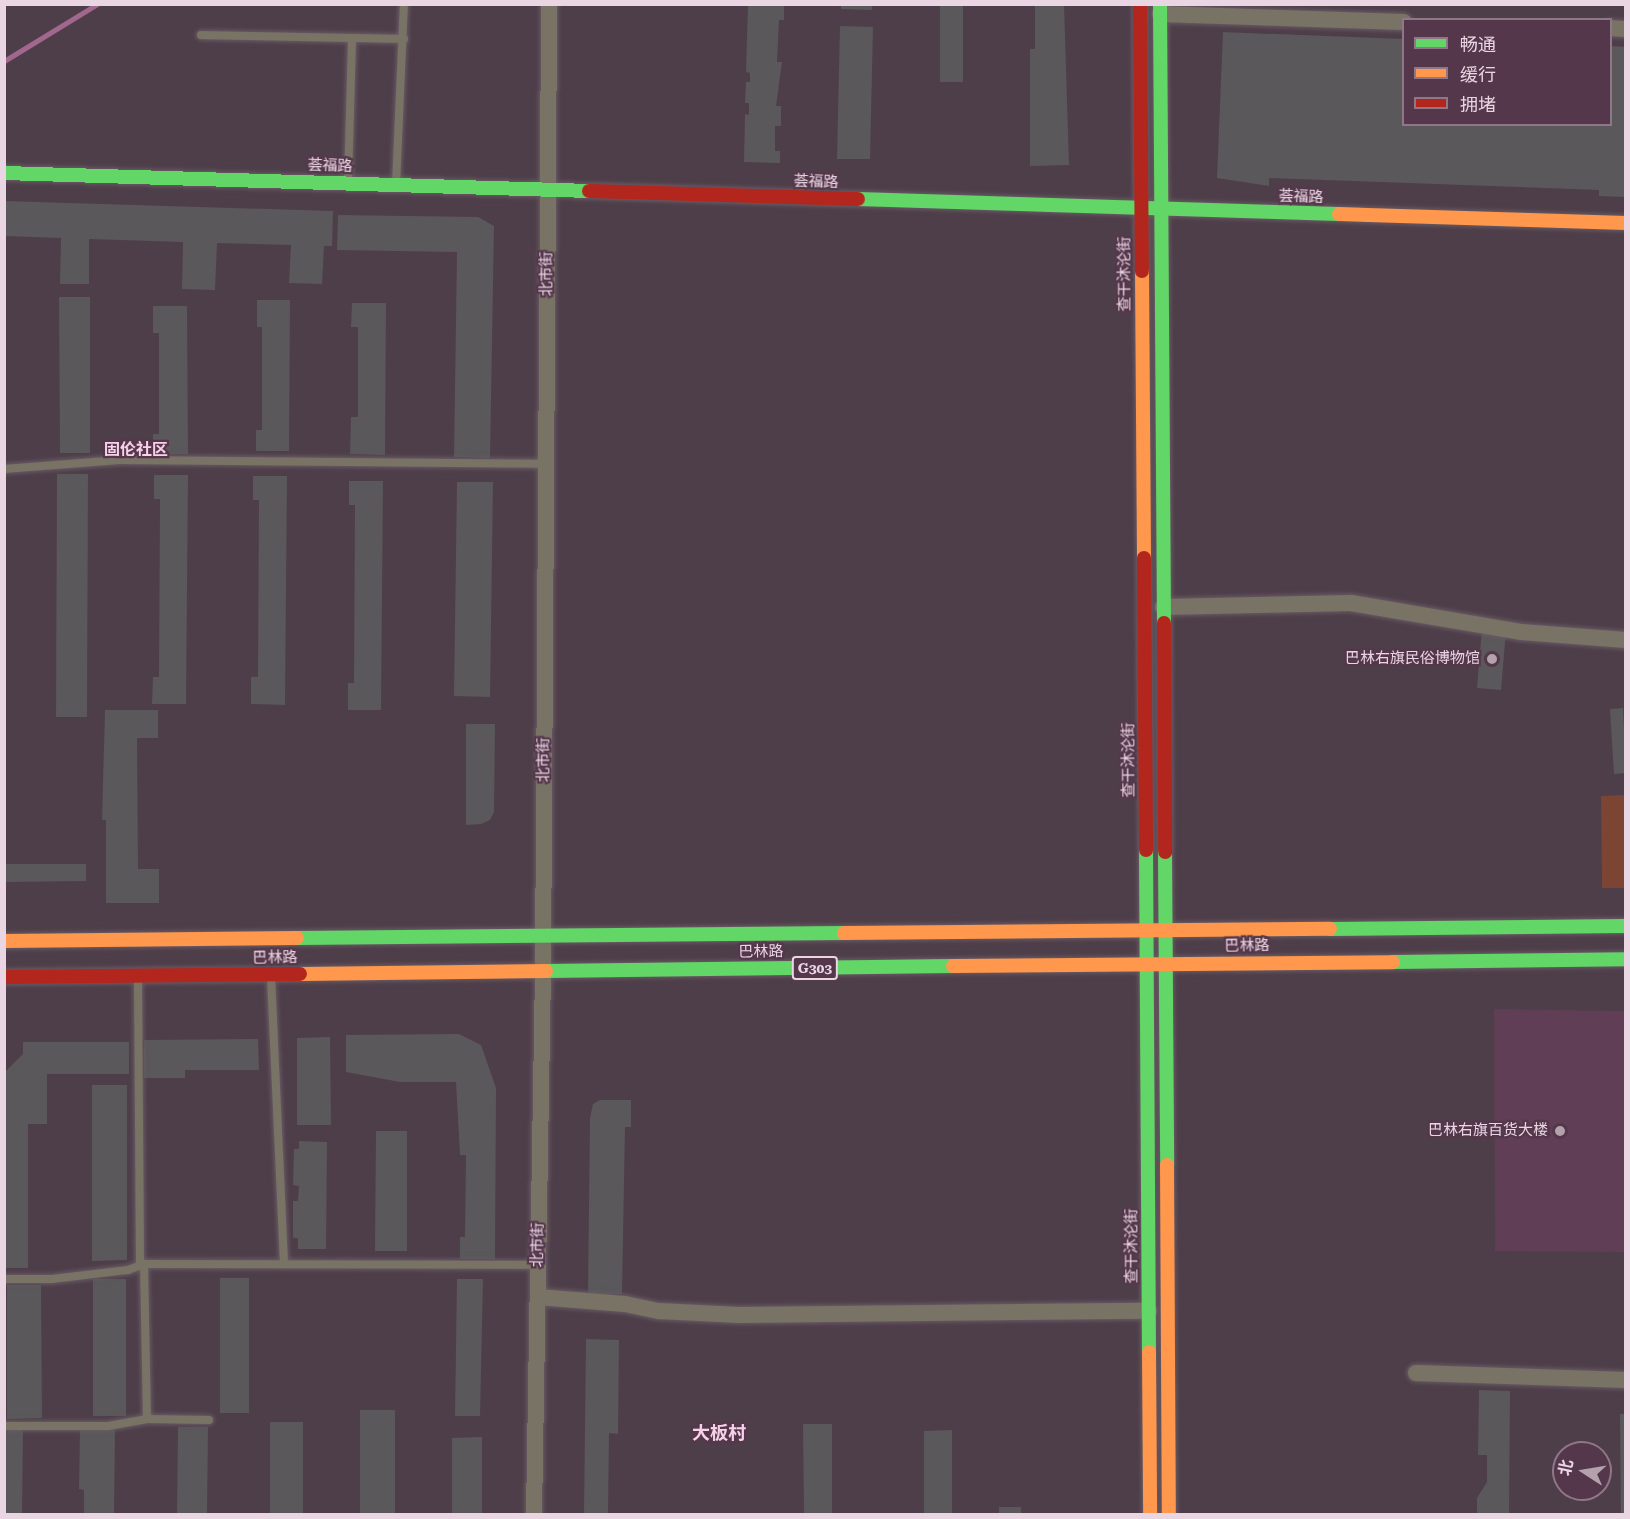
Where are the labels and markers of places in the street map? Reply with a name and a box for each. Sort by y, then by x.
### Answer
place label: 巴林右旗民俗博物馆 [1345,650,1480,668]
marker: 巴林右旗民俗博物馆 [1485,652,1499,666]
place label: 巴林右旗百货大楼 [1428,1122,1548,1140]
marker: 巴林右旗百货大楼 [1553,1124,1567,1138]

